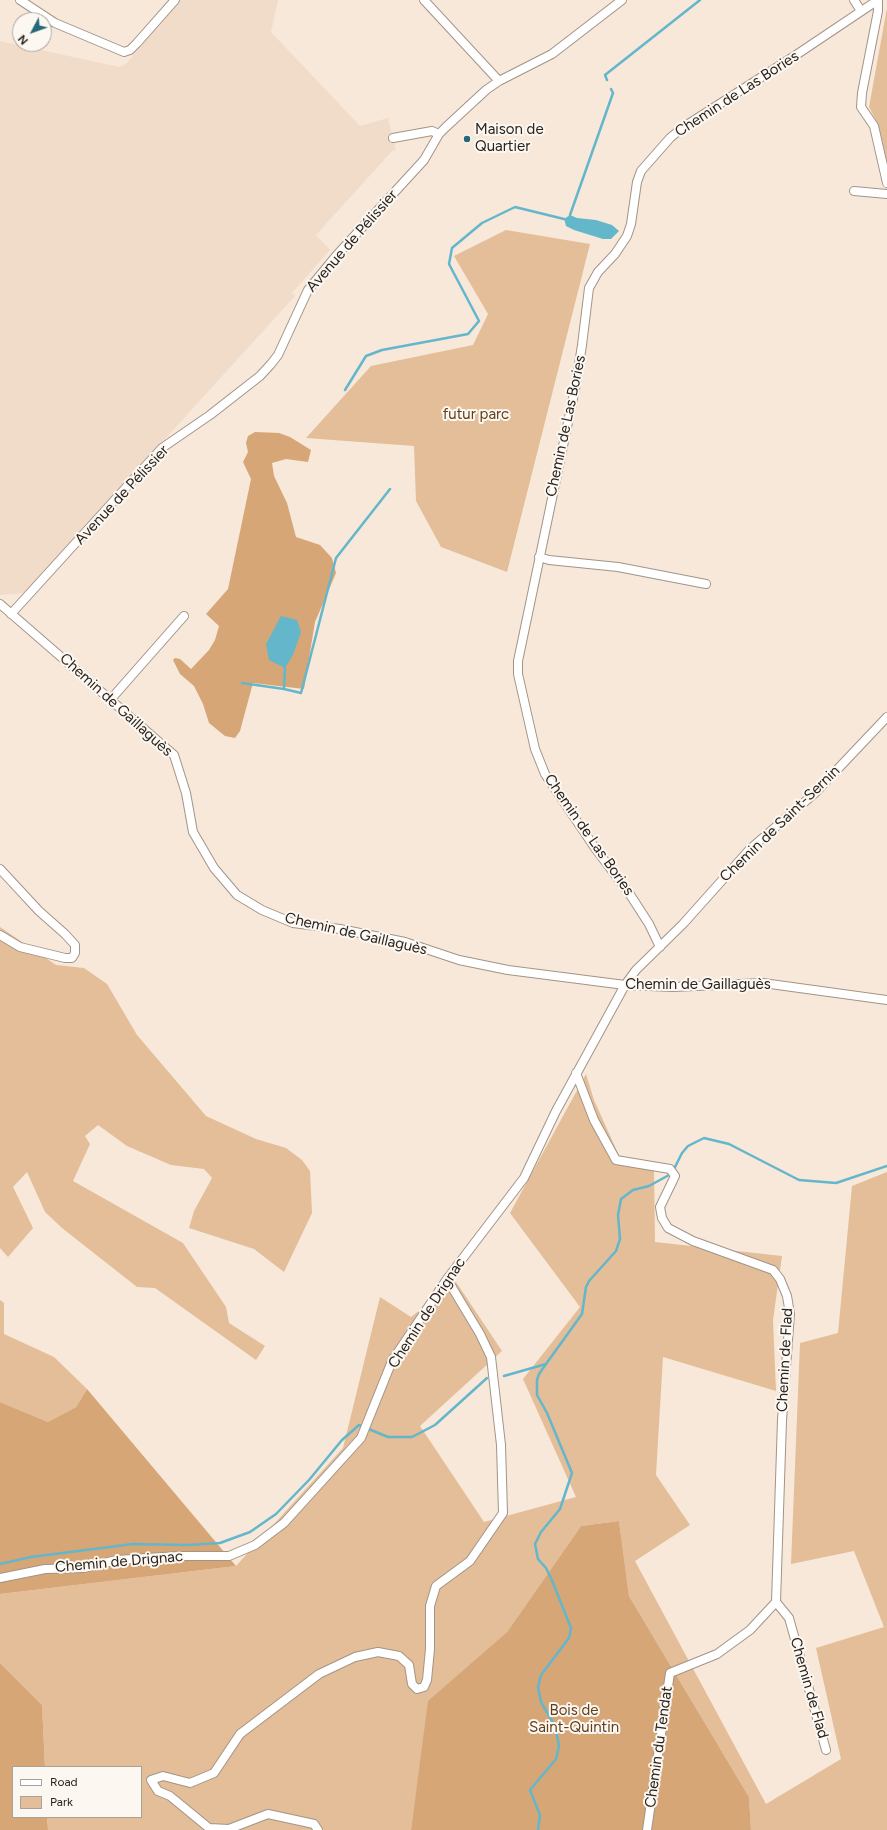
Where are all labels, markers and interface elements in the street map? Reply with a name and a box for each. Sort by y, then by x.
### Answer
north arrow [12,12,52,52]
text: N [16,32,31,47]
street label: Chemin de Las Bories [672,47,802,141]
place label: Maison de Quartier [475,121,544,156]
marker: Maison de Quartier [462,134,472,144]
street label: Avenue de Pélissier [303,186,401,296]
street label: Chemin de Las Bories [542,354,590,498]
park label: futur parc [443,406,509,424]
street label: Avenue de Pélissier [71,442,173,548]
street label: Chemin de Gaillaguès [56,650,176,760]
street label: Chemin de Saint-Sernin [716,762,844,886]
street label: Chemin de Las Bories [540,771,638,899]
street label: Chemin de Gaillaguès [283,909,429,959]
street label: Chemin de Gaillaguès [625,976,771,994]
street label: Chemin de Drignac [385,1254,469,1372]
street label: Chemin de Flad [773,1307,797,1413]
street label: Chemin de Drignac [54,1547,184,1577]
street label: Chemin de Flad [786,1635,832,1741]
street label: Chemin du Tendat [642,1685,676,1809]
park label: Bois de Saint-Quintin [529,1702,619,1737]
legend [12,1766,142,1818]
text: Road [50,1775,78,1789]
text: Park [50,1795,73,1809]

